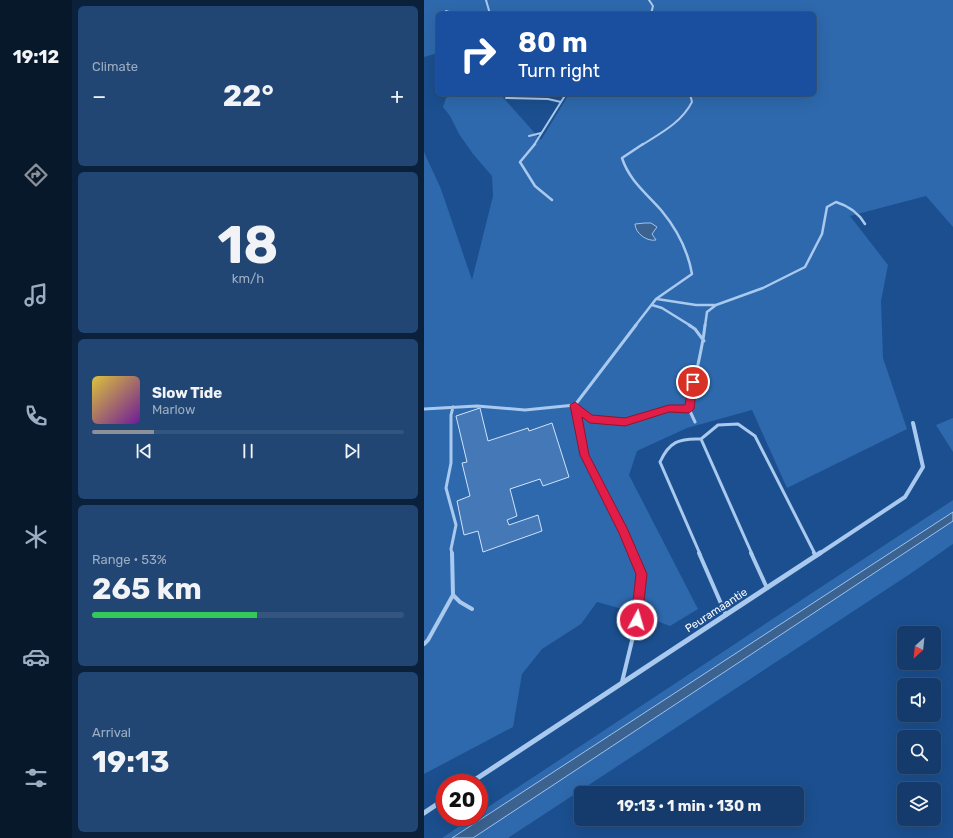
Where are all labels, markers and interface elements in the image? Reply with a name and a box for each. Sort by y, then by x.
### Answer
text: 80 m [518,26,588,59]
icon: right [452,28,504,80]
text: 19:12 [13,46,59,68]
text: Climate [92,59,138,74]
text: Turn right [518,60,600,82]
text: 22° [223,78,274,114]
text: − [92,83,106,110]
text: + [390,83,404,110]
icon: directions [22,161,50,189]
text: 18 [217,214,279,276]
text: km/h [232,271,264,286]
icon: music [22,281,50,309]
pin [676,365,710,399]
icon: arrive [682,371,704,393]
text: Slow Tide [152,384,222,402]
icon: phone [22,402,50,430]
text: Marlow [152,402,195,417]
icon: previous [133,440,155,462]
icon: pause [237,440,259,462]
icon: next [341,440,363,462]
icon: climate [22,523,50,551]
text: Range · 53% [92,552,167,567]
text: 265 km [92,571,202,607]
street label: Peuramaantie [683,585,750,635]
position arrow [616,599,658,641]
north arrow [897,626,941,670]
map controls [897,626,941,826]
icon: car [22,643,50,671]
button: sound [897,678,941,722]
text: Arrival [92,725,131,740]
button: search [897,730,941,774]
text: 19:13 [92,744,170,780]
icon: filters [22,764,50,792]
speed limit sign: 20 [436,774,488,826]
button: layers [897,782,941,826]
text: 19:13 · 1 min · 130 m [617,797,761,815]

